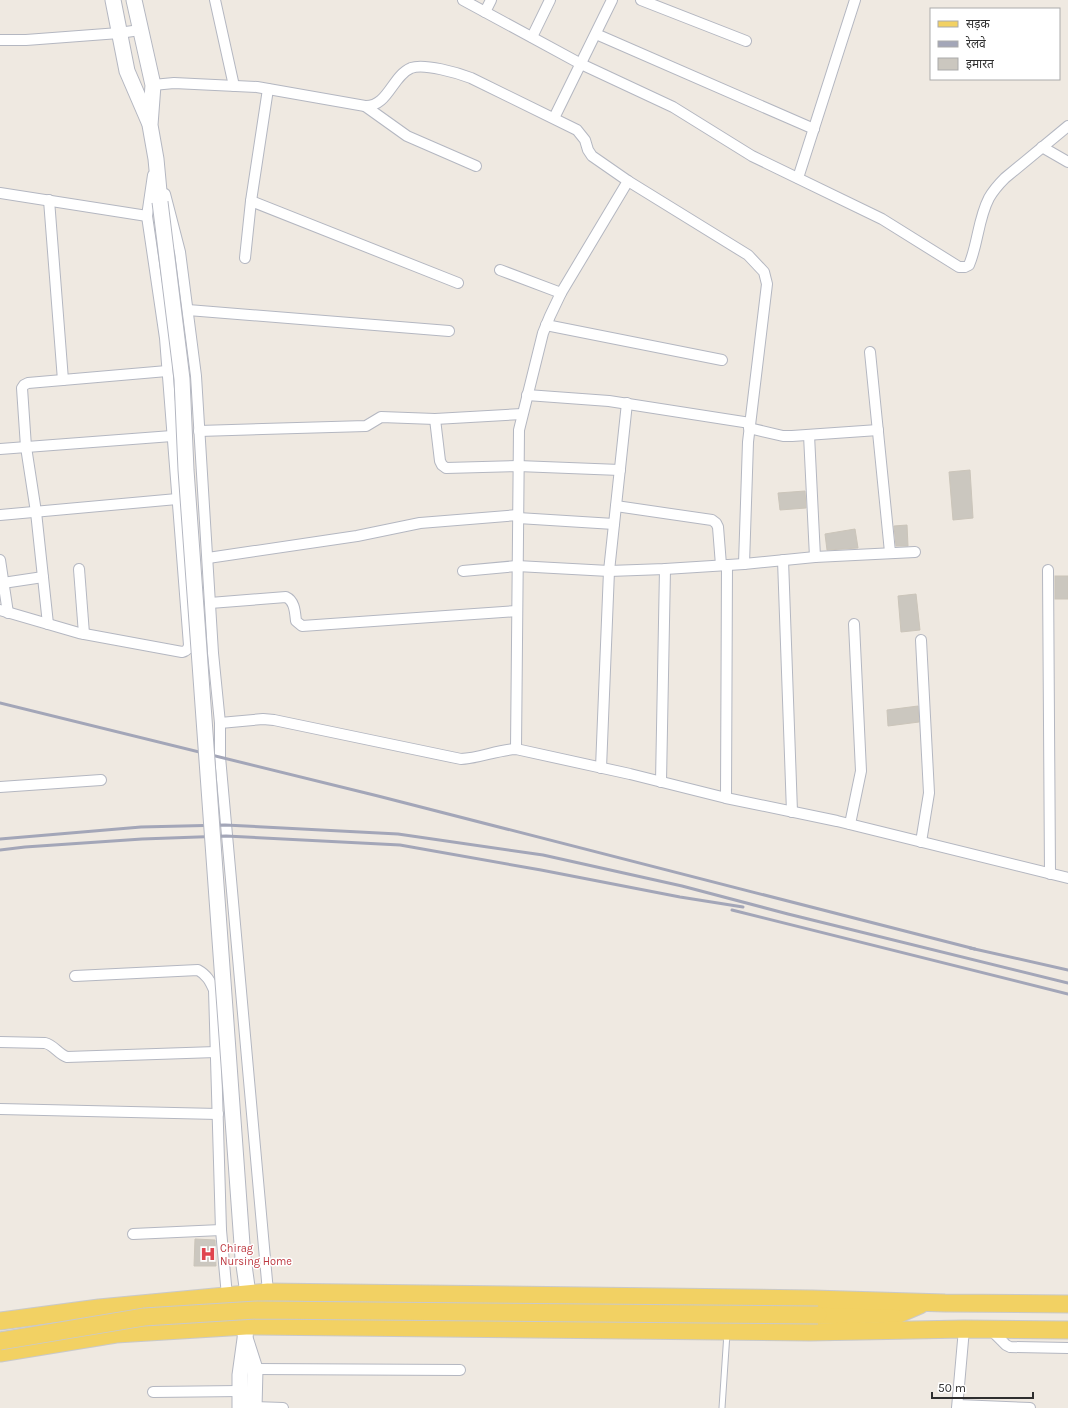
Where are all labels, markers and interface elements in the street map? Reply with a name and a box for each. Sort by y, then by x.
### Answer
legend [930,8,1060,80]
text: सड़क [966,17,991,31]
text: रेलवे [966,36,986,51]
text: इमारत [966,57,995,71]
place label: Chirag Nursing Home [220,1242,292,1268]
hospital icon: Chirag Nursing Home [199,1245,217,1263]
scale bar [932,1374,1033,1400]
text: 50 m [938,1381,966,1395]

